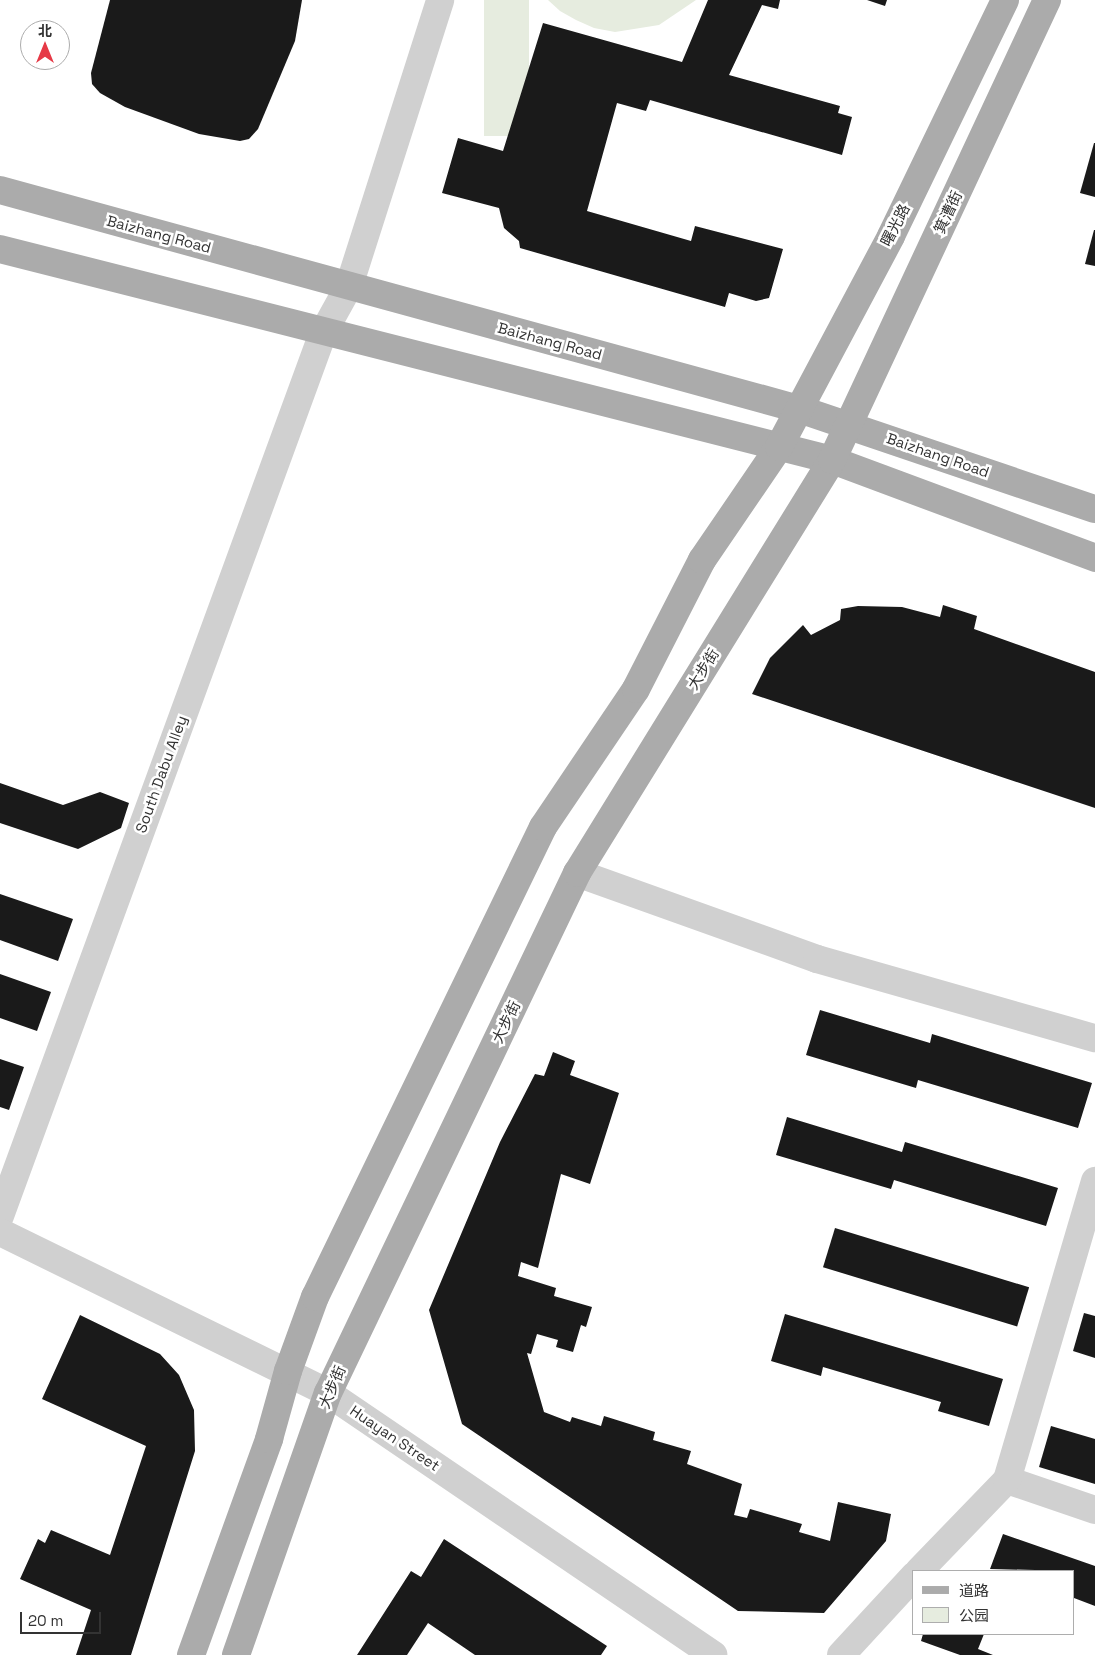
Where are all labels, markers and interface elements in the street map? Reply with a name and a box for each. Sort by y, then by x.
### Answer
north arrow [20,20,70,70]
text: 北 [38,22,52,40]
street label: 箕漕街 [930,188,966,236]
street label: 曙光路 [877,201,913,249]
street label: Baizhang Road [105,211,213,257]
street label: Baizhang Road [496,318,604,364]
street label: Baizhang Road [884,429,992,481]
street label: 大步街 [683,645,723,693]
street label: South Dabu Alley [131,713,191,835]
street label: 大步街 [488,998,524,1046]
street label: 大步街 [315,1363,349,1411]
street label: Huayan Street [347,1401,443,1475]
legend [912,1570,1075,1635]
text: 道路 [959,1581,989,1600]
scale bar [22,1602,104,1634]
text: 公园 [959,1606,989,1625]
text: 20 m [28,1611,63,1630]

